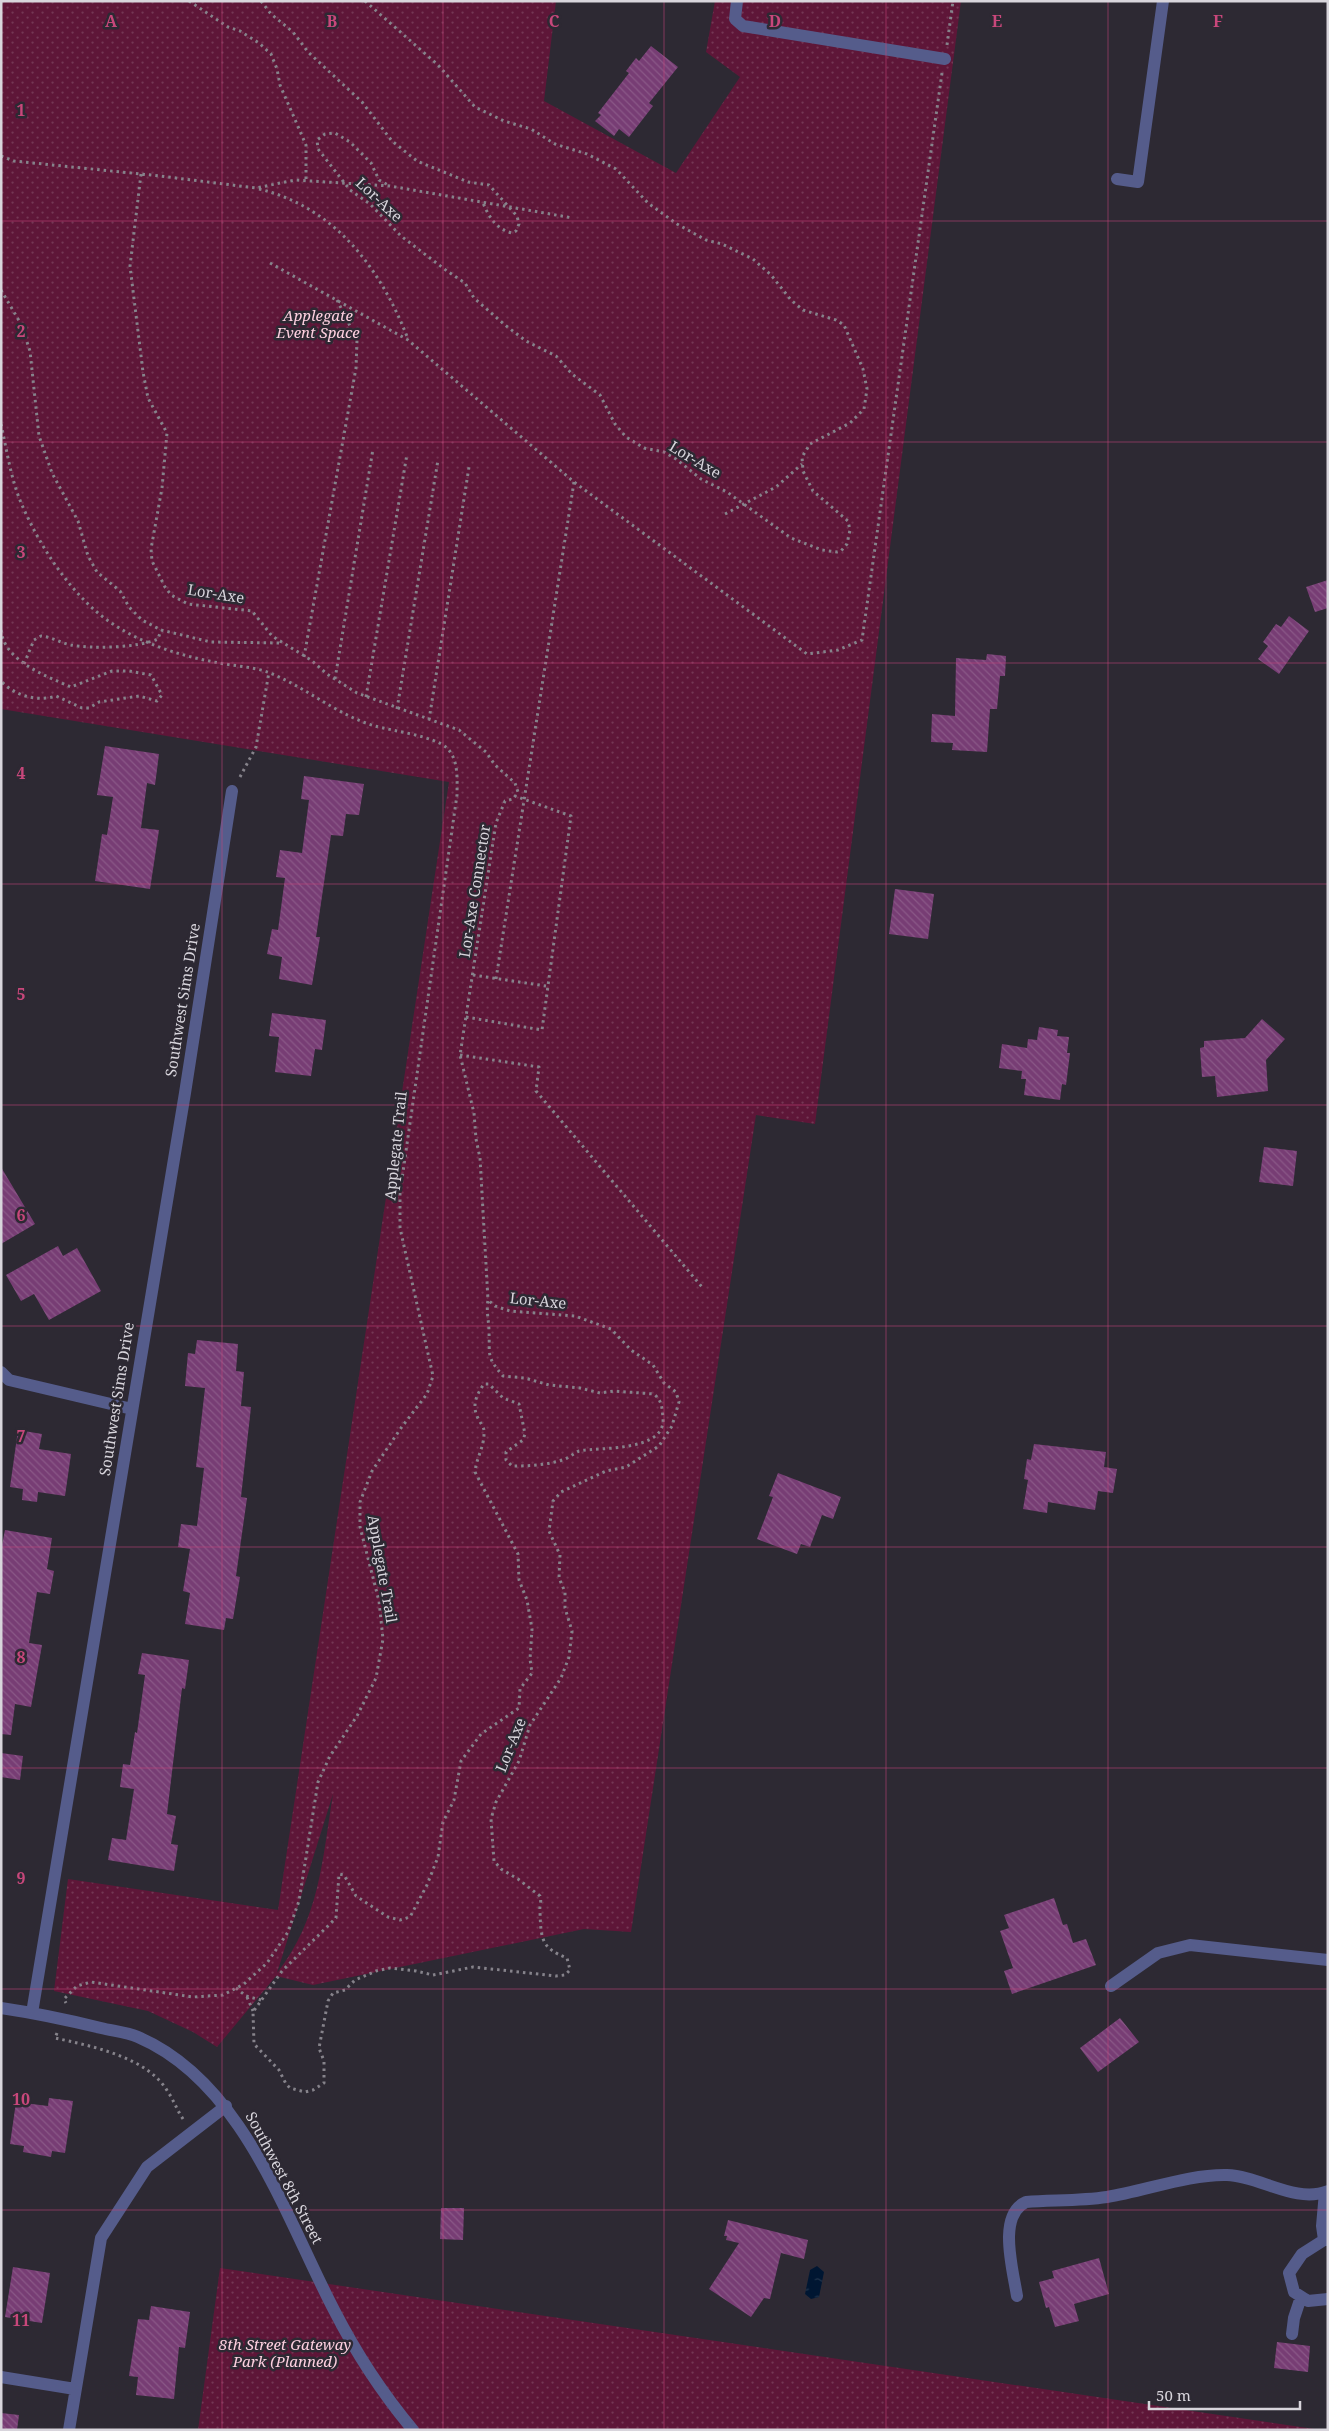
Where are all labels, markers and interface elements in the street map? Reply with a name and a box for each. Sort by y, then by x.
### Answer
text: A [105,10,118,32]
text: B [327,10,338,32]
text: C [549,10,560,32]
text: D [769,10,781,32]
text: E [992,10,1002,32]
text: F [1213,10,1223,32]
text: 1 [16,99,26,121]
street label: Lor-Axe [352,173,407,226]
park label: Applegate Event Space [275,305,360,342]
text: 2 [16,320,26,342]
street label: Lor-Axe [666,436,725,482]
text: 3 [16,541,26,563]
street label: Lor-Axe [186,579,246,607]
text: 4 [16,762,26,784]
street label: Lor-Axe Connector [454,823,494,959]
street label: Southwest Sims Drive [160,922,204,1078]
text: 5 [16,983,26,1005]
street label: Applegate Trail [379,1090,411,1201]
text: 6 [16,1204,26,1226]
street label: Lor-Axe [509,1287,567,1313]
street label: Southwest Sims Drive [94,1321,138,1477]
text: 7 [16,1425,26,1447]
street label: Applegate Trail [364,1513,402,1625]
text: 8 [16,1646,26,1668]
street label: Lor-Axe [490,1714,530,1775]
text: 9 [16,1867,26,1889]
text: 10 [12,2088,30,2110]
street label: Southwest 8th Street [242,2108,328,2247]
text: 11 [12,2309,30,2331]
park label: 8th Street Gateway Park (Planned) [219,2334,351,2371]
scale bar [1149,2378,1300,2410]
text: 50 m [1156,2385,1191,2405]

